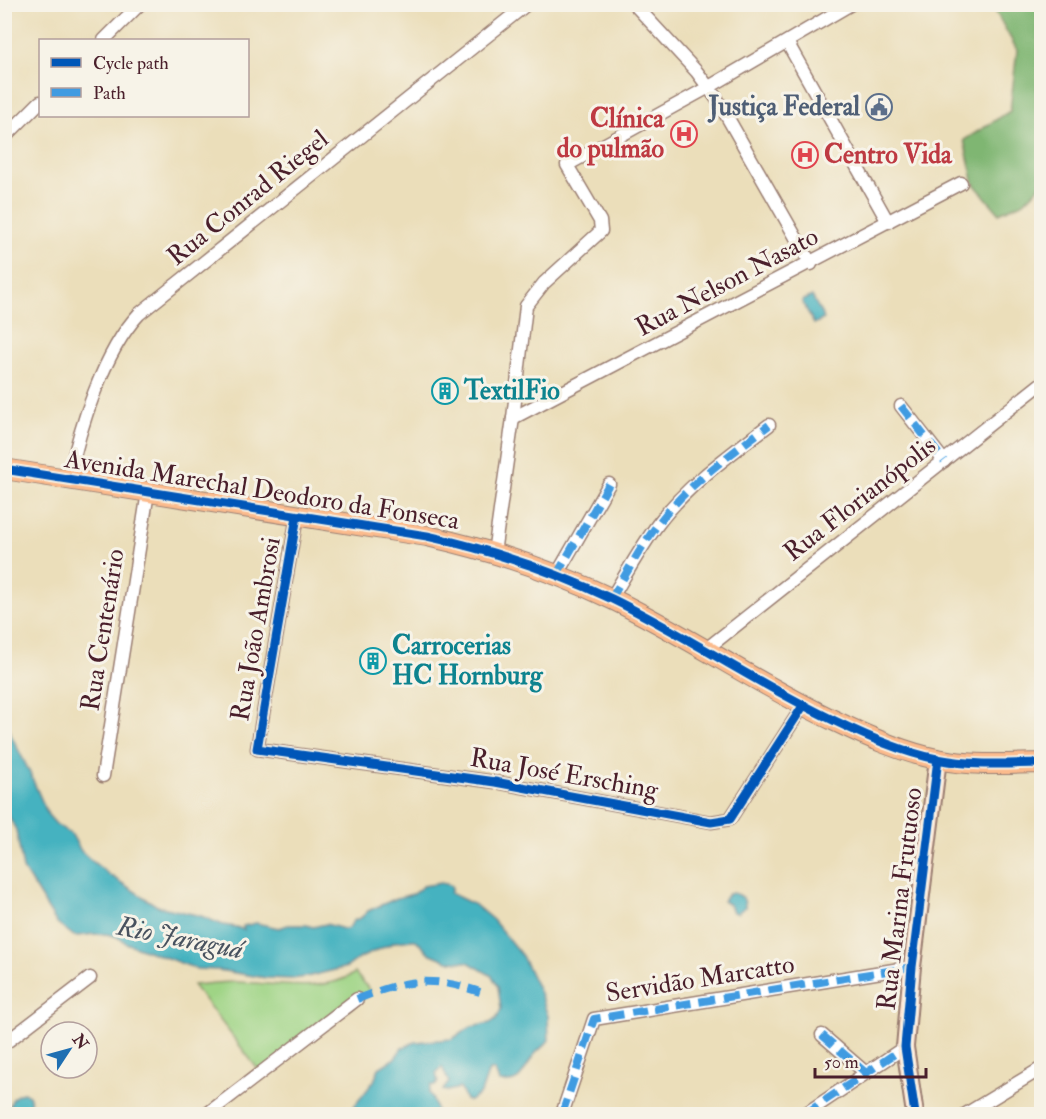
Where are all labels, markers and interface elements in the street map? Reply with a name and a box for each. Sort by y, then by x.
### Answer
legend [39,39,249,117]
text: Cycle path [93,52,169,75]
text: Path [93,82,126,105]
place label: Justiça Federal [707,91,860,123]
public building icon: Justiça Federal [864,92,894,122]
place label: Clínica do pulmão [557,103,665,166]
hospital icon: Clínica do pulmão [669,119,699,149]
street label: Rua Conrad Riegel [161,123,335,273]
place label: Centro Vida [824,139,953,171]
hospital icon: Centro Vida [790,140,820,170]
street label: Rua Nelson Nasato [630,220,824,344]
place label: TextilFio [463,375,560,407]
building icon: TextilFio [430,376,460,406]
street label: Rua Florianópolis [777,430,943,569]
street label: Avenida Marechal Deodoro da Fonseca [61,443,462,537]
street label: Rua João Ambrosi [224,534,288,724]
street label: Rua Centenário [74,547,132,713]
place label: Carrocerias HC Hornburg [392,630,544,693]
building icon: Carrocerias HC Hornburg [358,646,388,676]
street label: Rua José Ersching [468,742,662,806]
street label: Rua Marina Frutuoso [870,786,930,1012]
water label: Rio Jaraguá [113,909,248,967]
street label: Servidão Marcatto [603,948,797,1010]
north arrow [39,1020,99,1080]
text: N [67,1029,93,1054]
scale bar [815,1041,926,1079]
text: 50 m [824,1051,859,1074]

